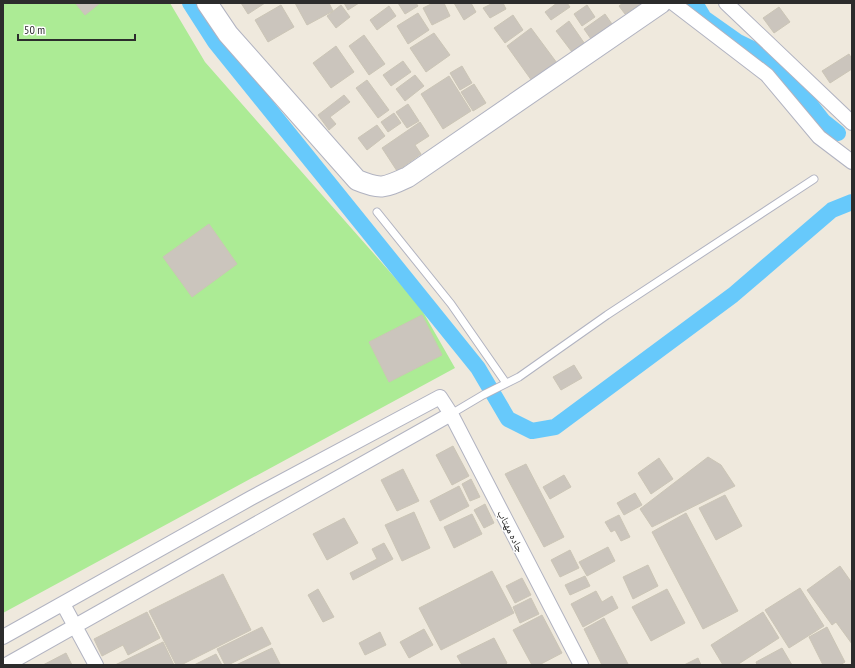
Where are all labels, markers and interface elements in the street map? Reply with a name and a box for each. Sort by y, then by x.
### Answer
scale bar [18,16,135,42]
text: 50 m [24,22,45,37]
street label: جاده مهتاب [494,508,528,554]

